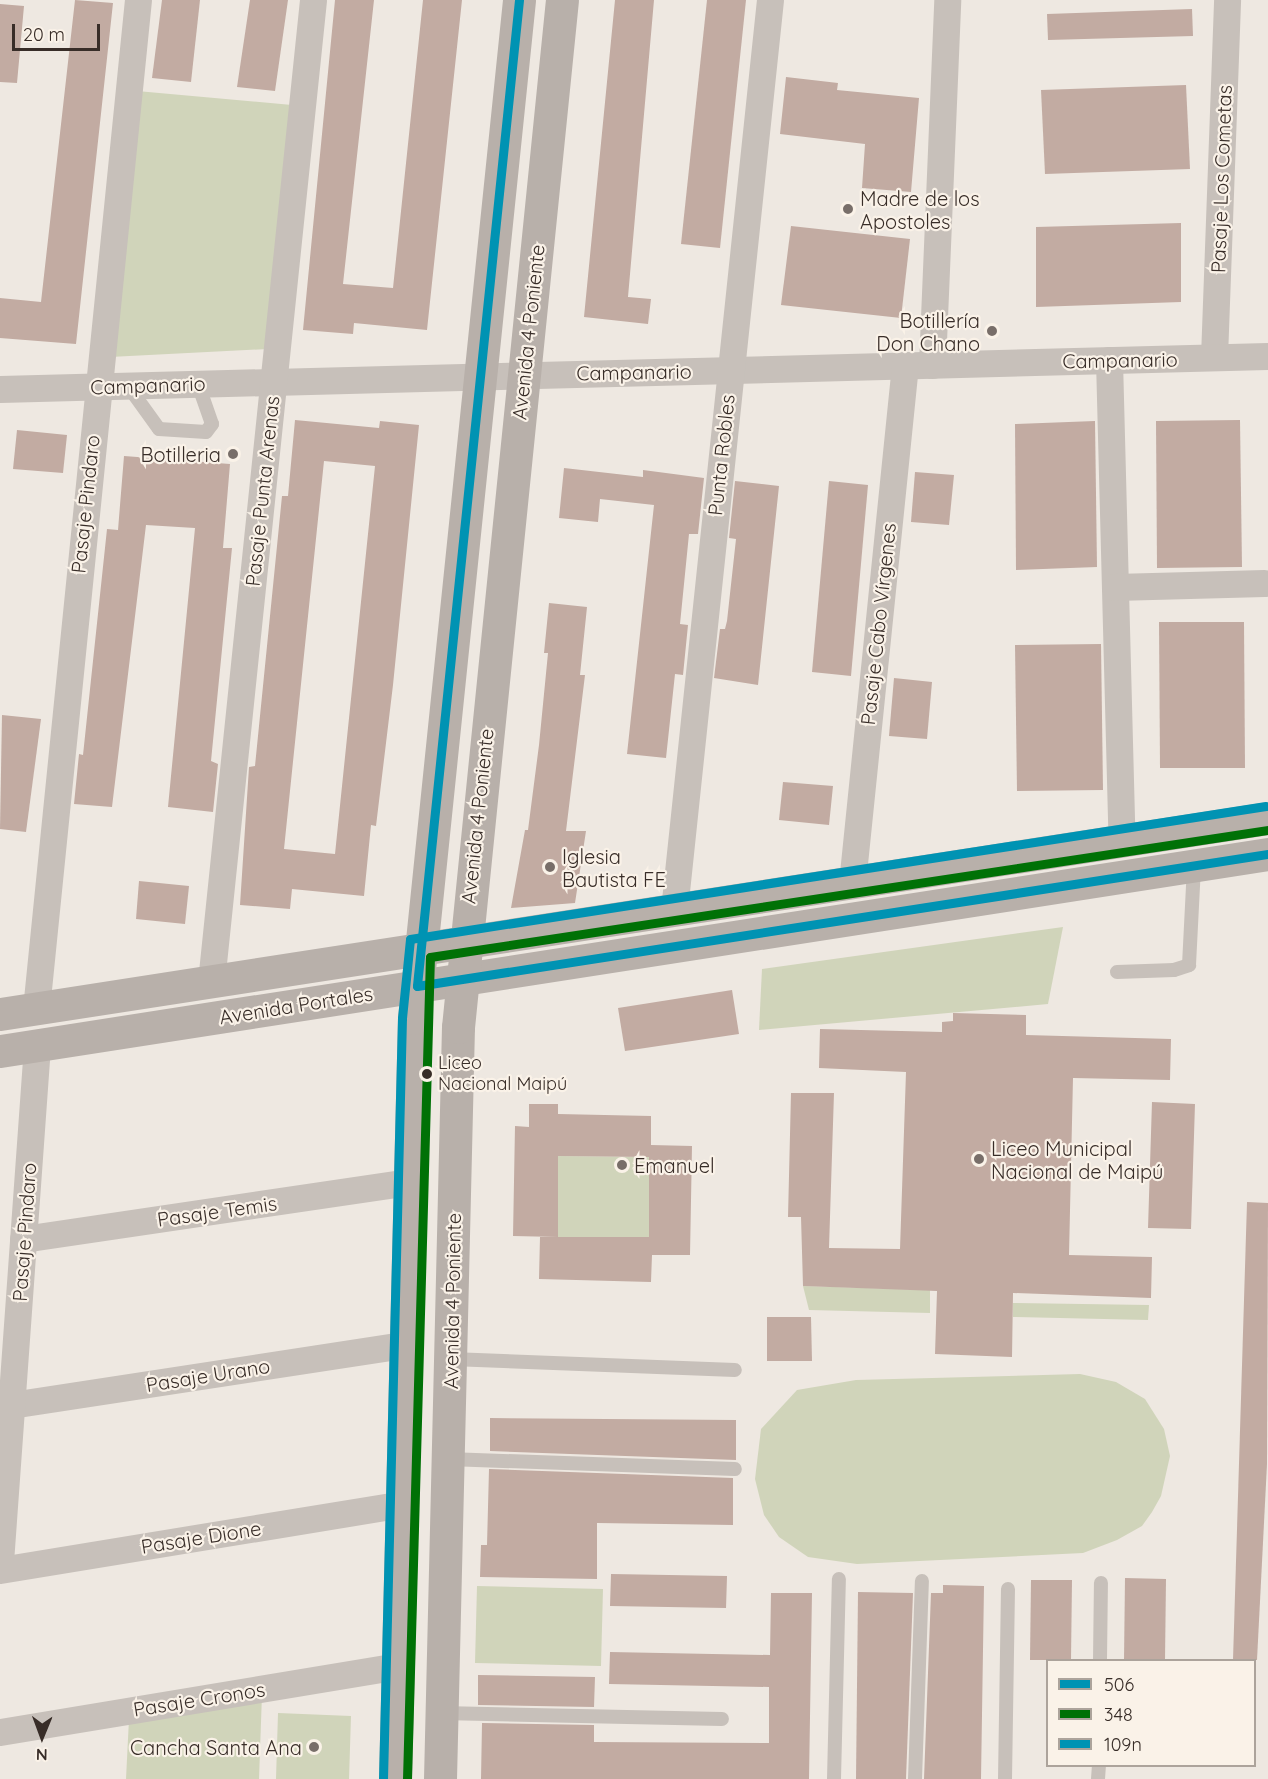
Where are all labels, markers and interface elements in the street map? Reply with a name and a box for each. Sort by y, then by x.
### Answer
scale bar [15,12,104,50]
text: 20 m [23,23,65,46]
street label: Pasaje Los Cometas [1206,84,1236,274]
place label: Madre de los Apostoles [860,186,980,233]
marker: Madre de los Apostoles [841,202,855,216]
street label: Avenida 4 Poniente [507,243,549,421]
place label: Botillería Don Chano [876,308,980,355]
marker: Botillería Don Chano [985,324,999,338]
street label: Campanario [1062,347,1178,373]
street label: Campanario [576,359,692,385]
street label: Campanario [90,371,206,399]
street label: Punta Robles [703,393,739,517]
street label: Pasaje Punta Arenas [240,395,284,587]
street label: Pasaje Pindaro [66,434,104,574]
place label: Botilleria [140,442,221,466]
marker: Botilleria [226,447,240,461]
street label: Pasaje Cabo Vírgenes [855,522,901,726]
street label: Avenida 4 Poniente [456,727,498,905]
place label: Iglesia Bautista FE [562,844,666,891]
marker: Iglesia Bautista FE [543,860,557,874]
street label: Avenida Portales [217,981,375,1029]
place label: Liceo Nacional Maipú [438,1053,567,1096]
marker: Liceo Nacional Maipú [421,1068,433,1080]
place label: Liceo Municipal Nacional de Maipú [991,1136,1163,1183]
marker: Liceo Municipal Nacional de Maipú [972,1152,986,1166]
place label: Emanuel [634,1153,715,1177]
marker: Emanuel [615,1158,629,1172]
street label: Pasaje Pindaro [7,1162,41,1302]
street label: Pasaje Temis [156,1191,278,1231]
street label: Avenida 4 Poniente [438,1213,466,1389]
street label: Pasaje Urano [144,1353,272,1397]
street label: Pasaje Dione [139,1516,263,1558]
legend [1046,1659,1256,1767]
text: 506 [1104,1673,1134,1696]
street label: Pasaje Cronos [131,1677,267,1721]
text: 348 [1104,1703,1133,1726]
north arrow [12,1707,72,1767]
text: 109n [1104,1733,1142,1756]
place label: Cancha Santa Ana [130,1735,302,1759]
marker: Cancha Santa Ana [307,1740,321,1754]
text: N [36,1745,48,1765]

